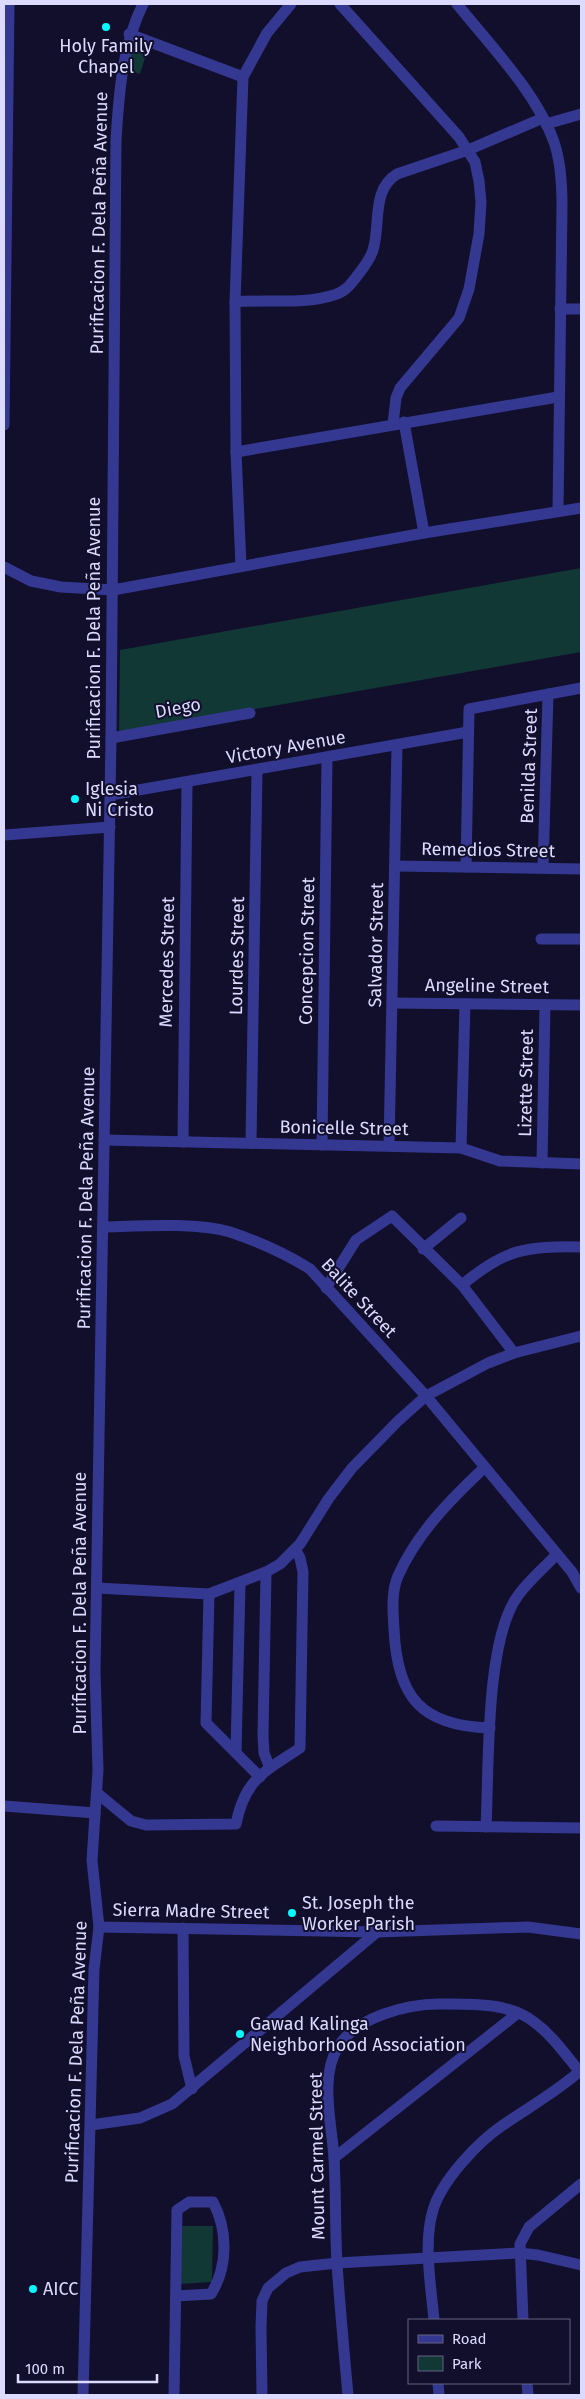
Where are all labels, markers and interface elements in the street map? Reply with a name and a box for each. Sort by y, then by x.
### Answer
marker: Holy Family Chapel [100,21,112,33]
place label: Holy Family Chapel [59,35,153,78]
street label: Purificacion F. Dela Peña Avenue [86,91,112,355]
street label: Purificacion F. Dela Peña Avenue [83,497,105,759]
street label: Diego [153,693,203,723]
street label: Benilda Street [516,707,542,824]
street label: Victory Avenue [225,726,347,768]
place label: Iglesia Ni Cristo [85,778,154,821]
marker: Iglesia Ni Cristo [69,793,81,805]
street label: Remedios Street [421,838,556,862]
street label: Concepcion Street [295,876,319,1025]
street label: Salvador Street [364,882,388,1008]
street label: Mercedes Street [155,896,179,1028]
street label: Lourdes Street [225,896,249,1015]
street label: Angeline Street [425,974,550,998]
street label: Lizette Street [514,1028,538,1137]
street label: Purificacion F. Dela Peña Avenue [73,1066,99,1330]
street label: Bonicelle Street [279,1116,409,1140]
street label: Balite Street [317,1254,402,1343]
street label: Purificacion F. Dela Peña Avenue [69,1472,91,1734]
place label: St. Joseph the Worker Parish [302,1892,415,1935]
street label: Sierra Madre Street [112,1899,270,1923]
marker: St. Joseph the Worker Parish [286,1907,298,1919]
street label: Purificacion F. Dela Peña Avenue [60,1920,92,2184]
place label: Gawad Kalinga Neighborhood Association [250,2013,466,2056]
marker: Gawad Kalinga Neighborhood Association [234,2028,246,2040]
street label: Mount Carmel Street [305,2072,329,2240]
place label: AICC [43,2278,78,2300]
marker: AICC [27,2283,39,2295]
legend [408,2319,570,2384]
text: Road [452,2330,487,2348]
scale bar [18,2352,156,2384]
text: Park [452,2355,482,2373]
text: 100 m [25,2360,65,2378]

